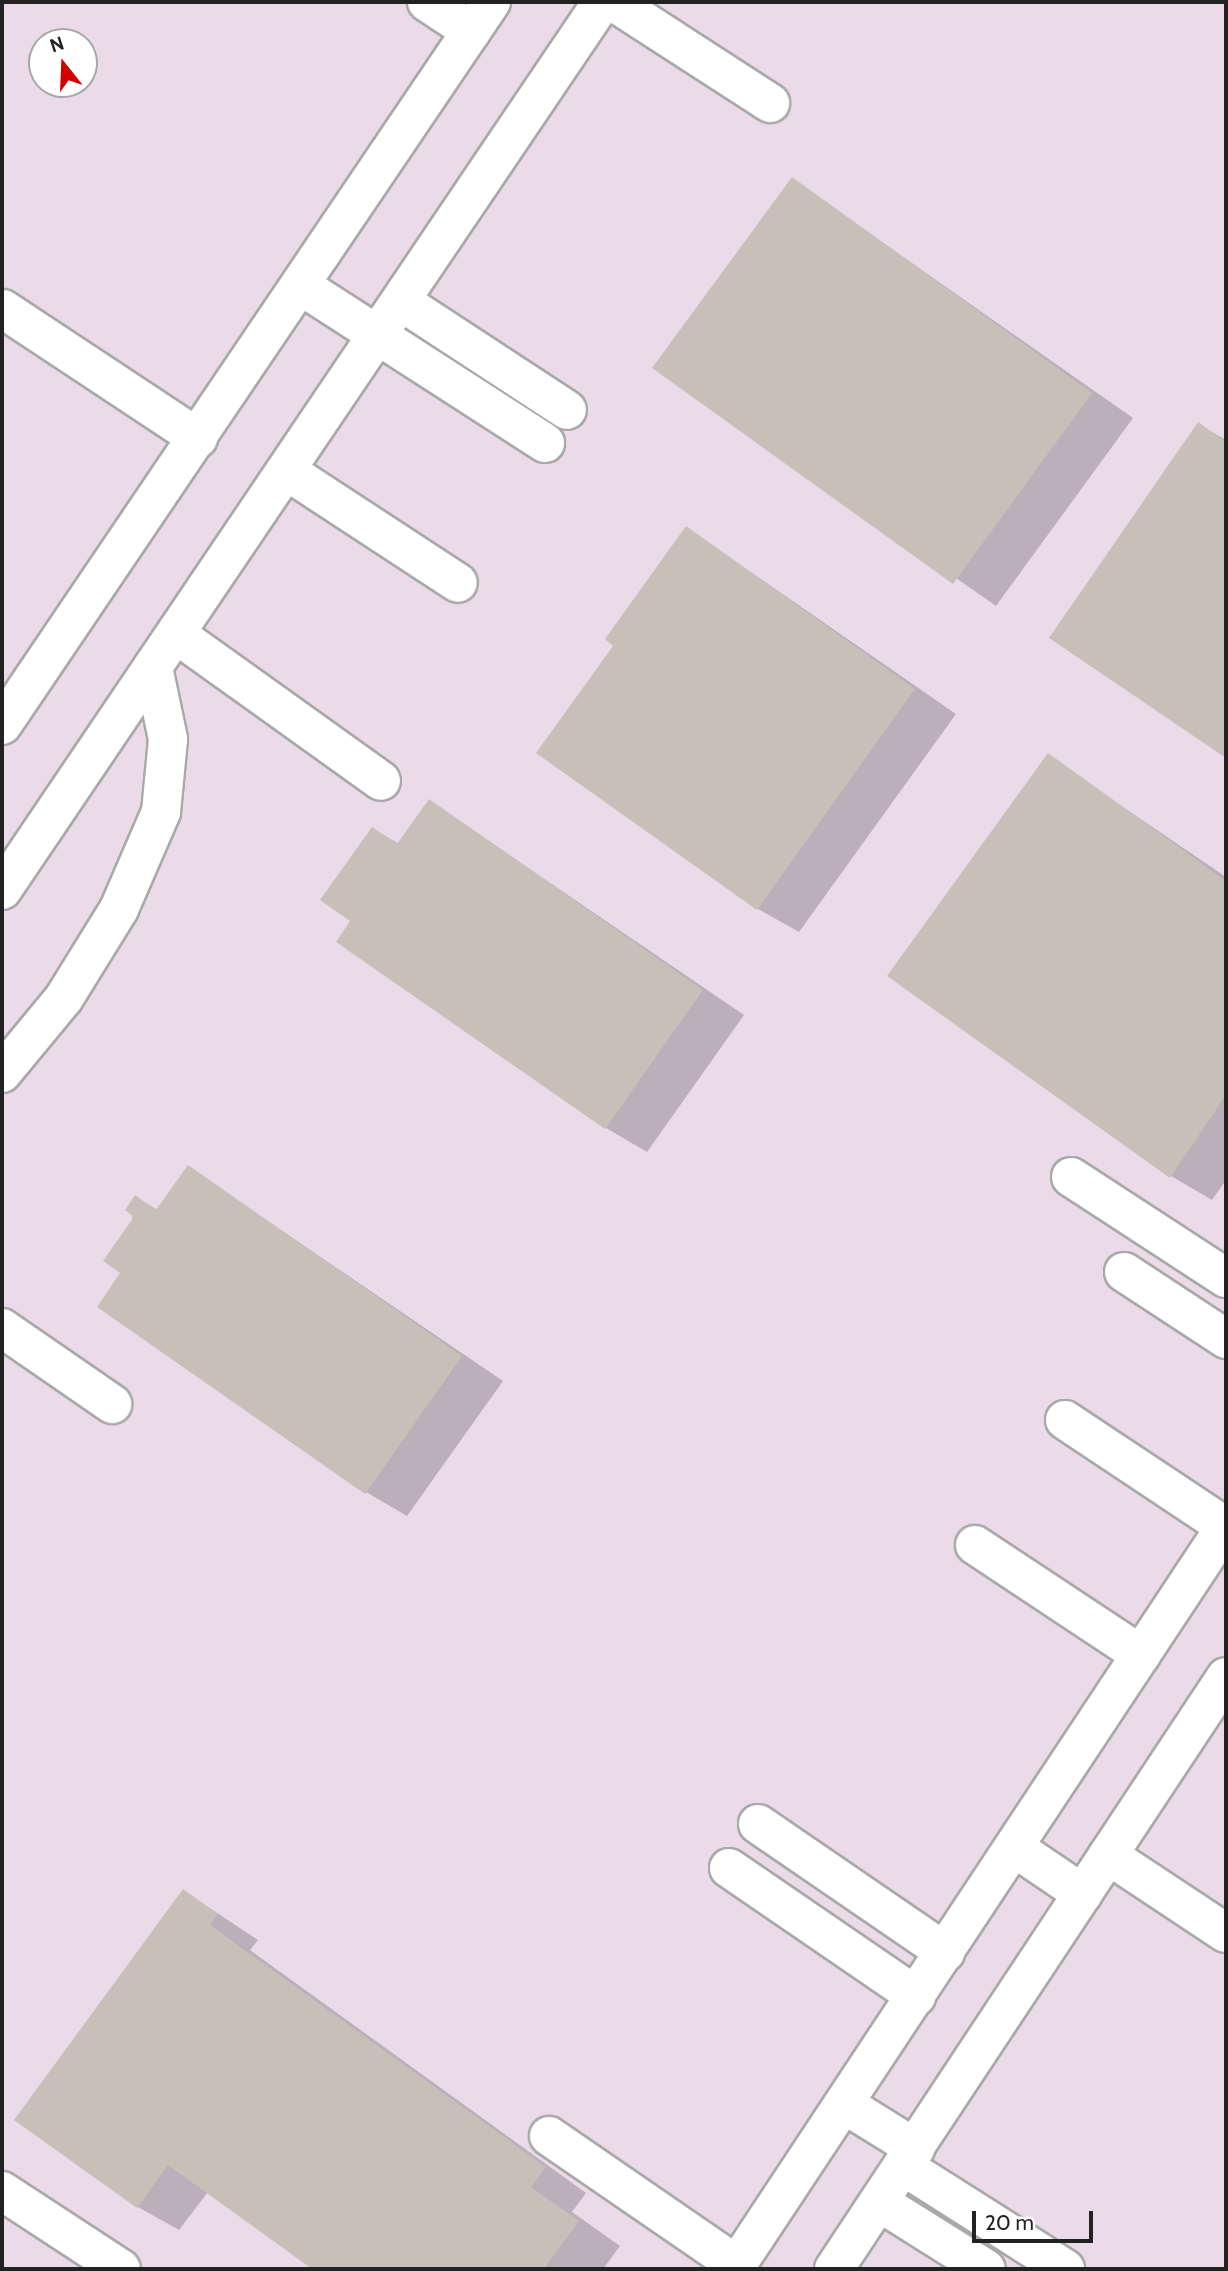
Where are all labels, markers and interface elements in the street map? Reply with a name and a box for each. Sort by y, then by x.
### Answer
north arrow [28,28,98,98]
text: N [47,31,67,57]
scale bar [976,2198,1097,2242]
text: 20 m [985,2210,1034,2235]

